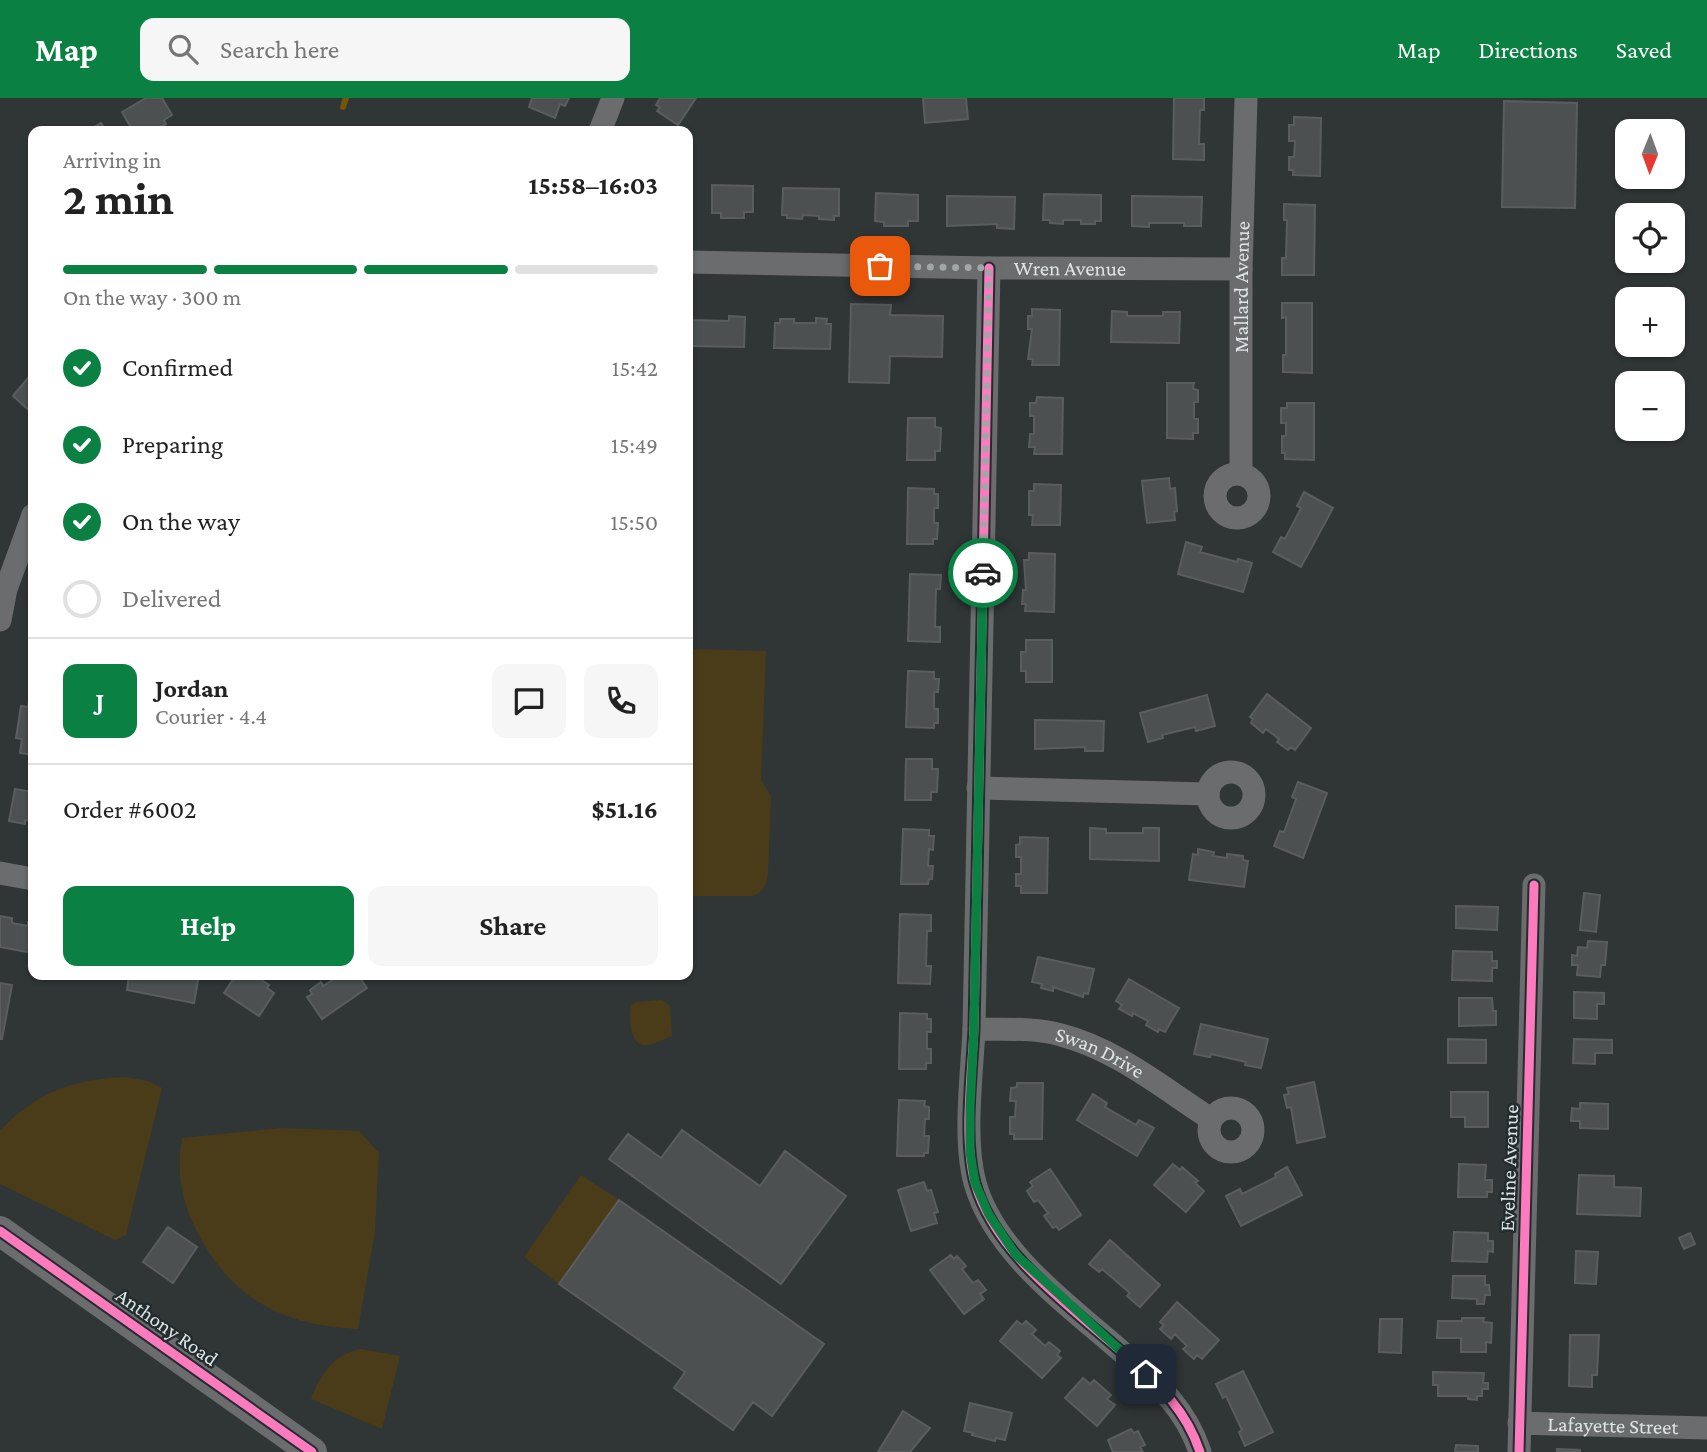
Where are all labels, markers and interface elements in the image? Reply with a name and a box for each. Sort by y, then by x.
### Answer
search box [140,18,630,81]
icon: search [164,30,202,68]
text: Map [35,31,98,68]
text: Search here [220,35,339,64]
text: Map [1397,36,1441,63]
text: Directions [1479,36,1578,63]
text: Saved [1616,36,1672,63]
north arrow [1615,119,1685,189]
map controls [1615,119,1685,441]
text: Arriving in [63,147,161,173]
text: 15:58–16:03 [528,171,658,200]
text: 2 min [63,173,174,224]
button: locate [1615,203,1685,273]
street label: Mallard Avenue [1229,221,1254,353]
pin [850,236,910,296]
icon: bag [861,247,899,285]
street label: Wren Avenue [1014,256,1126,281]
text: On the way · 300 m [63,284,241,310]
button: + [1615,287,1685,357]
icon: check [63,349,101,387]
text: Confirmed [122,353,233,382]
text: 15:42 [612,355,658,381]
button: − [1615,371,1685,441]
icon: check [63,426,101,464]
text: Preparing [122,430,223,459]
text: 15:49 [611,432,658,458]
icon: check [63,503,101,541]
text: On the way [122,507,240,536]
text: 15:50 [610,509,658,535]
courier [948,538,1018,608]
icon: car [964,554,1002,592]
text: Delivered [122,584,221,613]
button: chat [492,664,566,738]
button: phone [584,664,658,738]
text: Jordan [155,674,229,703]
text: J [96,687,104,716]
text: Courier · 4.4 [155,703,267,729]
text: Order #6002 [63,795,196,824]
text: $51.16 [592,795,658,824]
button: Help [63,886,354,966]
button: Share [368,886,658,966]
street label: Swan Drive [1053,1022,1149,1083]
street label: Eveline Avenue [1495,1104,1523,1232]
street label: Anthony Road [111,1283,223,1371]
pin [1116,1344,1176,1404]
icon: home [1127,1355,1165,1393]
street label: Lafayette Street [1547,1412,1680,1439]

